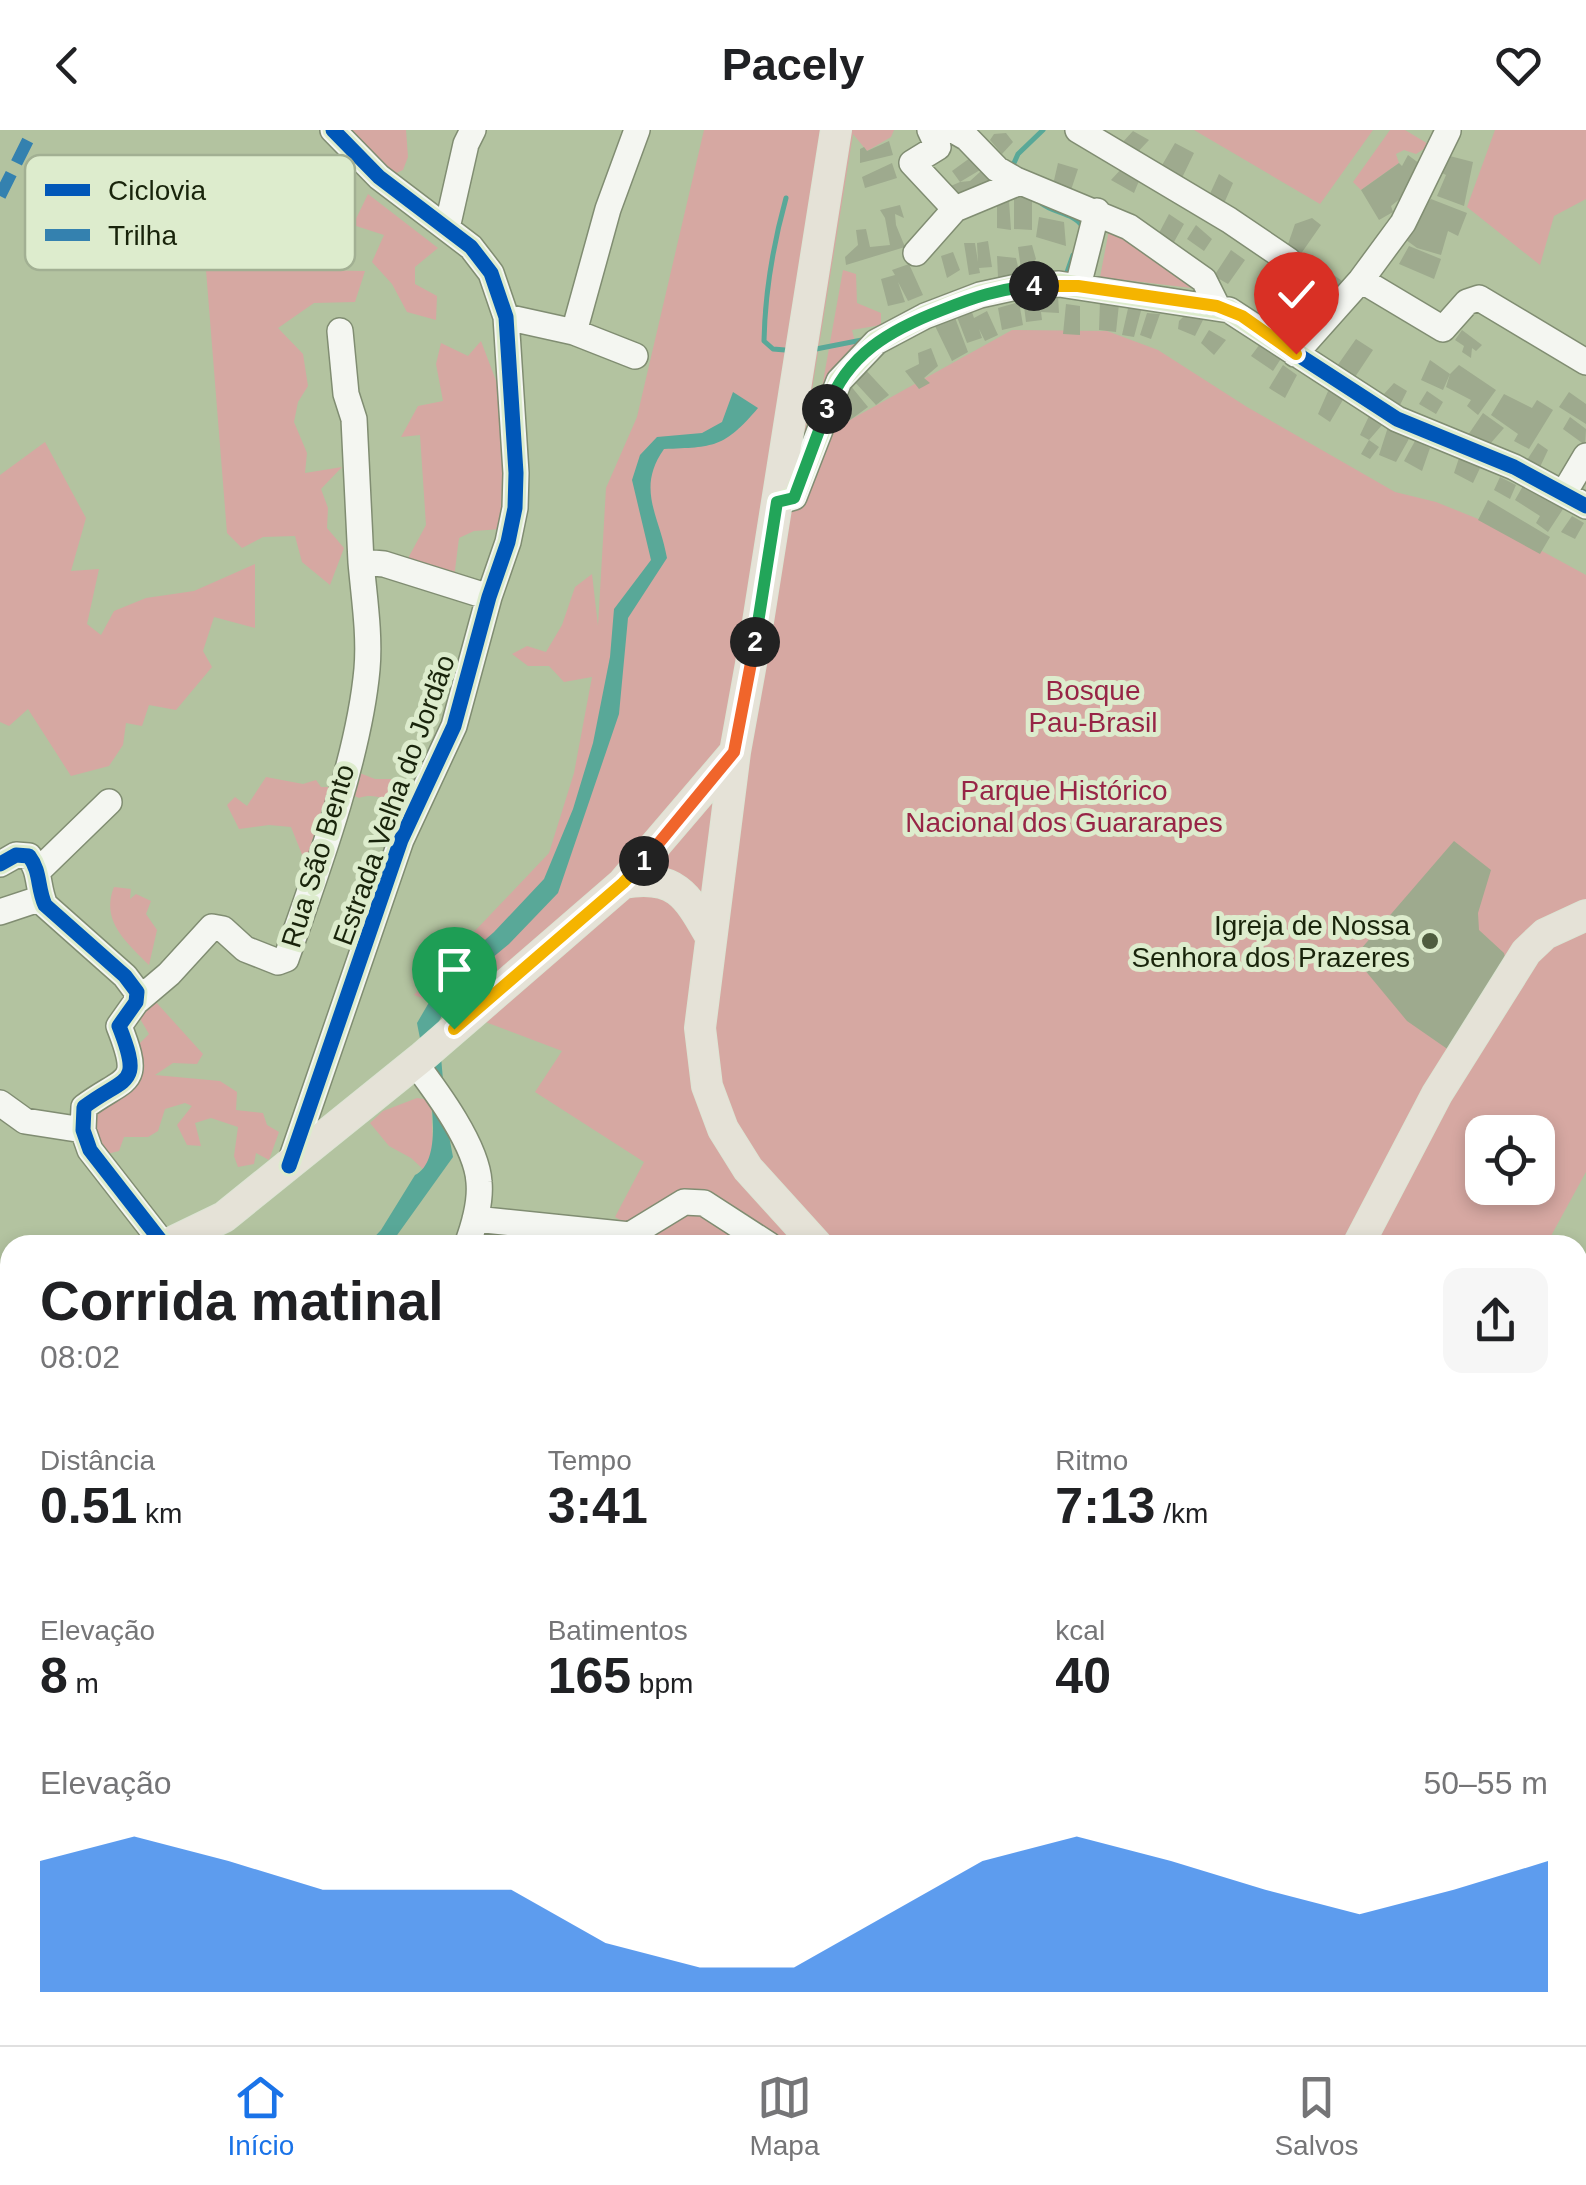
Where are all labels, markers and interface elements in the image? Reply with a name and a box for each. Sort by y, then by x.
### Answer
icon: back [40,38,95,93]
icon: heart [1491,38,1546,93]
text: Pacely [722,39,864,90]
legend [25,155,355,270]
text: Ciclovia [108,175,206,206]
text: Trilha [108,220,177,251]
pin [1254,252,1339,355]
pin: 4 [1009,261,1059,311]
icon: check [1269,267,1324,322]
text: 4 [1026,270,1042,301]
pin: 3 [802,384,852,434]
text: 3 [819,393,835,424]
pin: 2 [730,617,780,667]
text: 2 [747,626,763,657]
street label: Estrada Velha do Jordão [327,651,461,949]
park label: Bosque Pau-Brasil [1028,675,1158,738]
street label: Rua São Bento [275,761,361,951]
park label: Parque Histórico Nacional dos Guararapes [905,775,1223,838]
pin: 1 [619,836,669,886]
text: 1 [636,845,652,876]
place label: Igreja de Nossa Senhora dos Prazeres [1131,910,1410,973]
pin [412,927,497,1030]
marker: Igreja de Nossa Senhora dos Prazeres [1419,930,1441,952]
icon: arrive [427,942,482,997]
map controls [1465,1115,1555,1205]
button: locate [1465,1115,1555,1205]
button: share [1443,1268,1548,1373]
text: Corrida matinal [40,1270,443,1332]
text: 08:02 [40,1339,120,1375]
text: Distância [40,1445,155,1476]
text: Tempo [548,1445,632,1476]
text: Ritmo [1055,1445,1128,1476]
text: 0.51 [40,1478,137,1534]
text: 3:41 [548,1478,648,1534]
text: 7:13 [1055,1478,1155,1534]
text: km [137,1498,182,1529]
text: /km [1155,1498,1208,1529]
text: Elevação [40,1615,155,1646]
text: Batimentos [548,1615,688,1646]
text: kcal [1055,1615,1105,1646]
text: 8 [40,1648,68,1704]
text: 165 [548,1648,631,1704]
text: 40 [1055,1648,1111,1704]
text: m [68,1668,99,1699]
text: bpm [631,1668,693,1699]
text: Elevação [40,1765,172,1801]
text: 50–55 m [1423,1765,1548,1801]
tab: Início [227,2070,294,2162]
tab: Mapa [749,2070,819,2162]
tab: Salvos [1274,2070,1358,2162]

